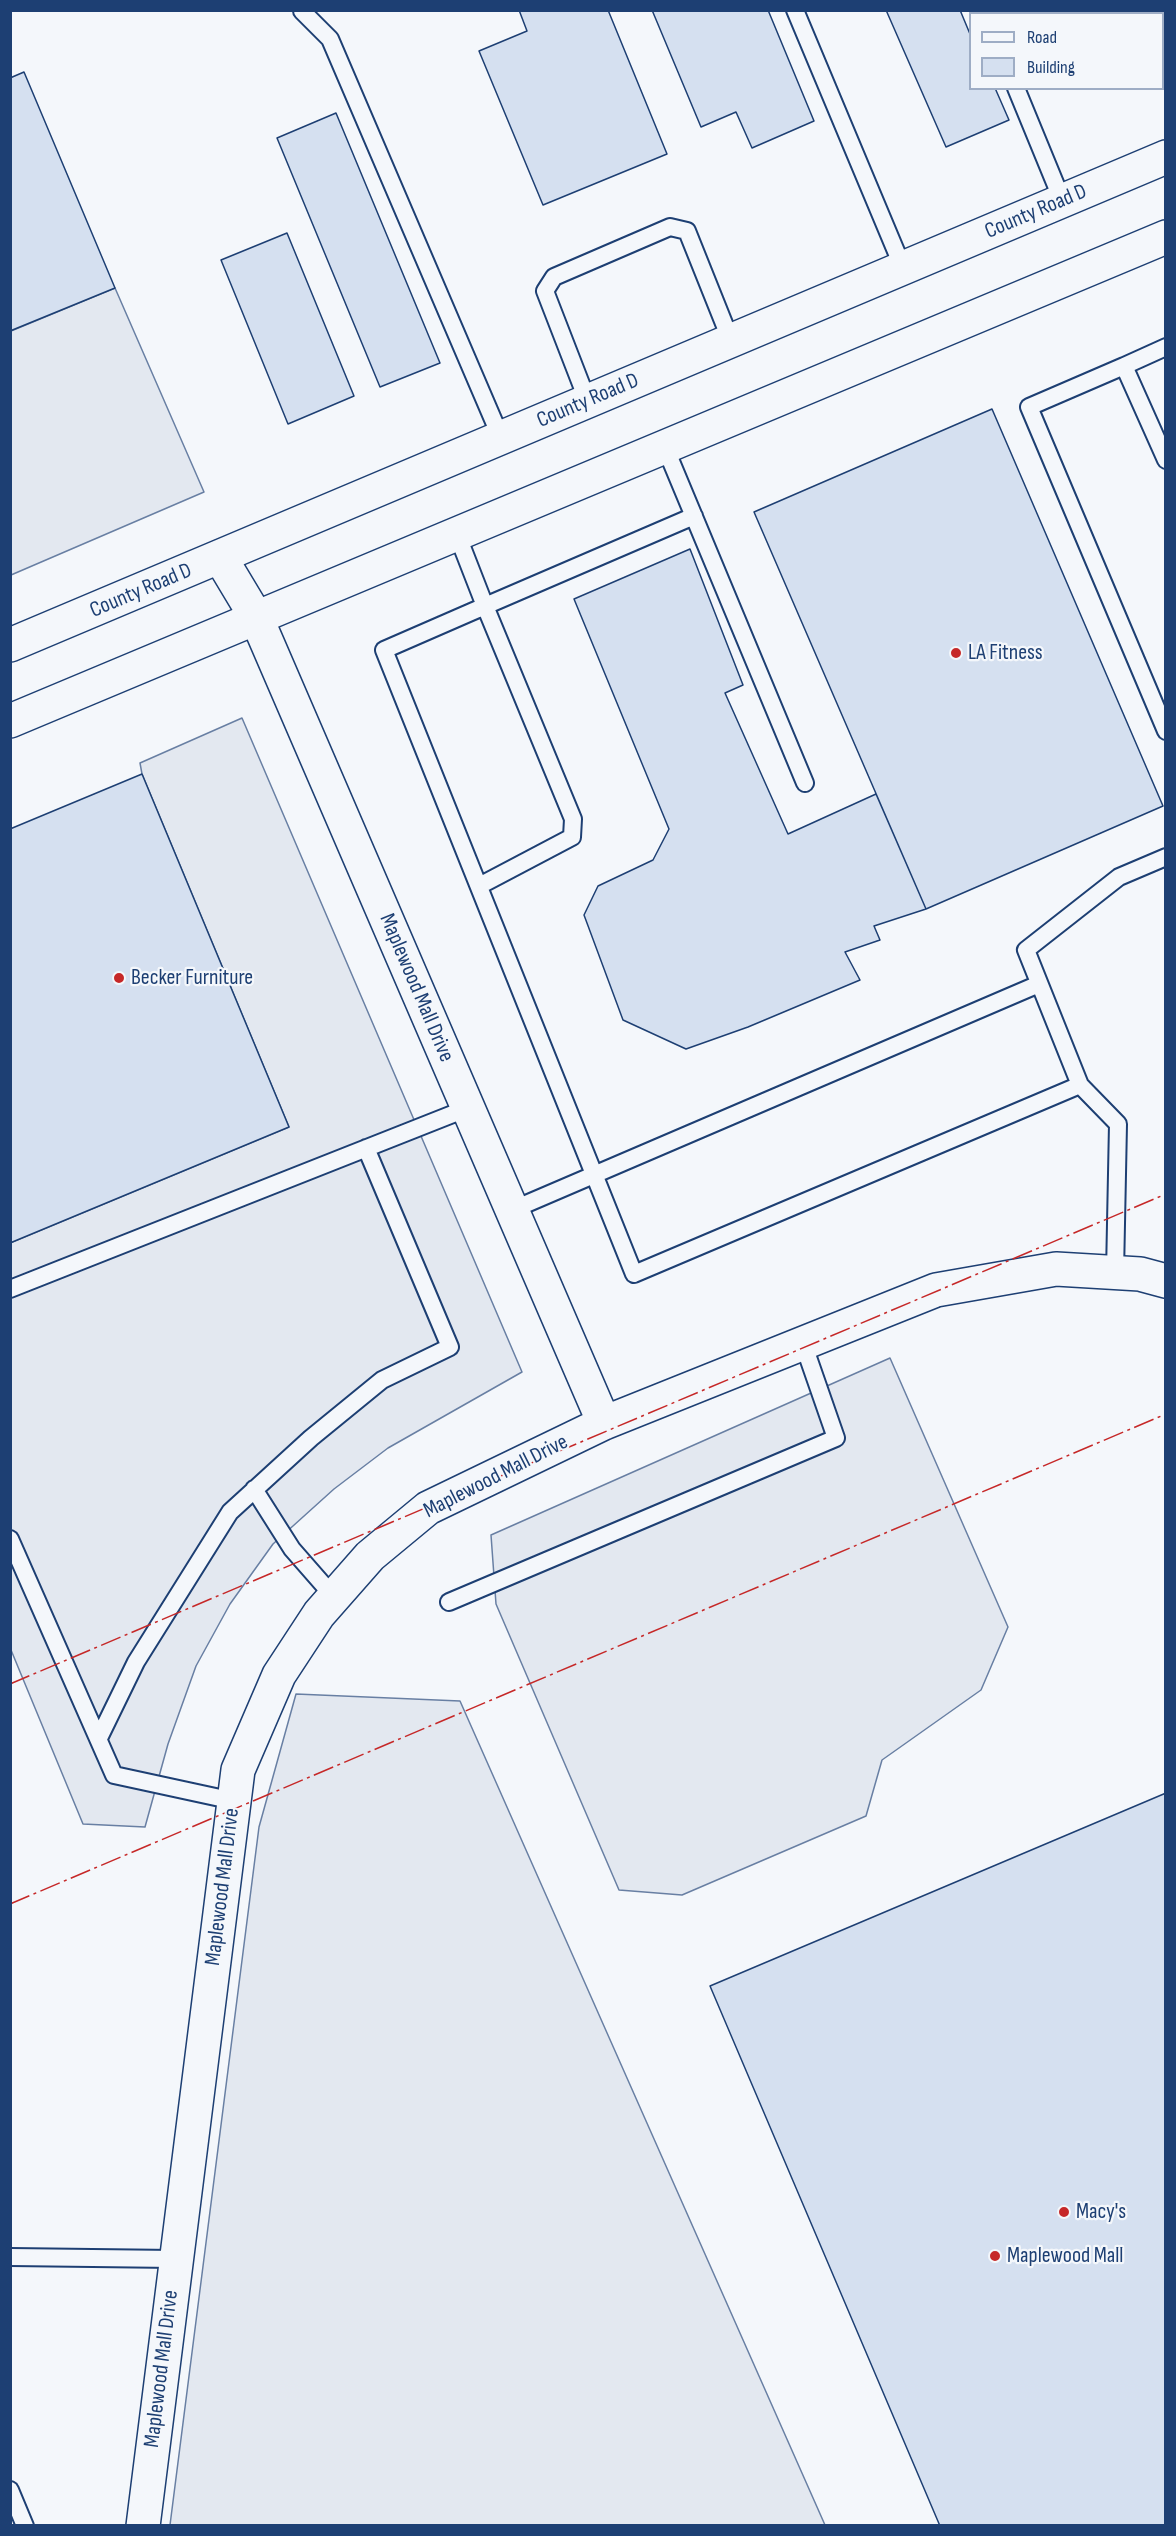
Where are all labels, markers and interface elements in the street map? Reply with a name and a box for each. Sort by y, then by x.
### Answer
legend [969,12,1164,90]
text: Road [1027,27,1057,48]
text: Building [1027,57,1075,78]
street label: County Road D [981,179,1091,245]
street label: County Road D [533,368,643,434]
street label: County Road D [86,558,196,624]
place label: LA Fitness [968,640,1043,666]
marker: LA Fitness [949,646,963,660]
street label: Maplewood Mall Drive [373,910,459,1066]
place label: Becker Furniture [131,965,253,991]
marker: Becker Furniture [112,971,126,985]
street label: Maplewood Mall Drive [419,1429,573,1525]
street label: Maplewood Mall Drive [200,1807,246,1967]
place label: Macy's [1076,2199,1126,2225]
marker: Macy's [1057,2205,1071,2219]
place label: Maplewood Mall [1007,2243,1123,2269]
marker: Maplewood Mall [988,2249,1002,2263]
street label: Maplewood Mall Drive [139,2289,185,2449]

